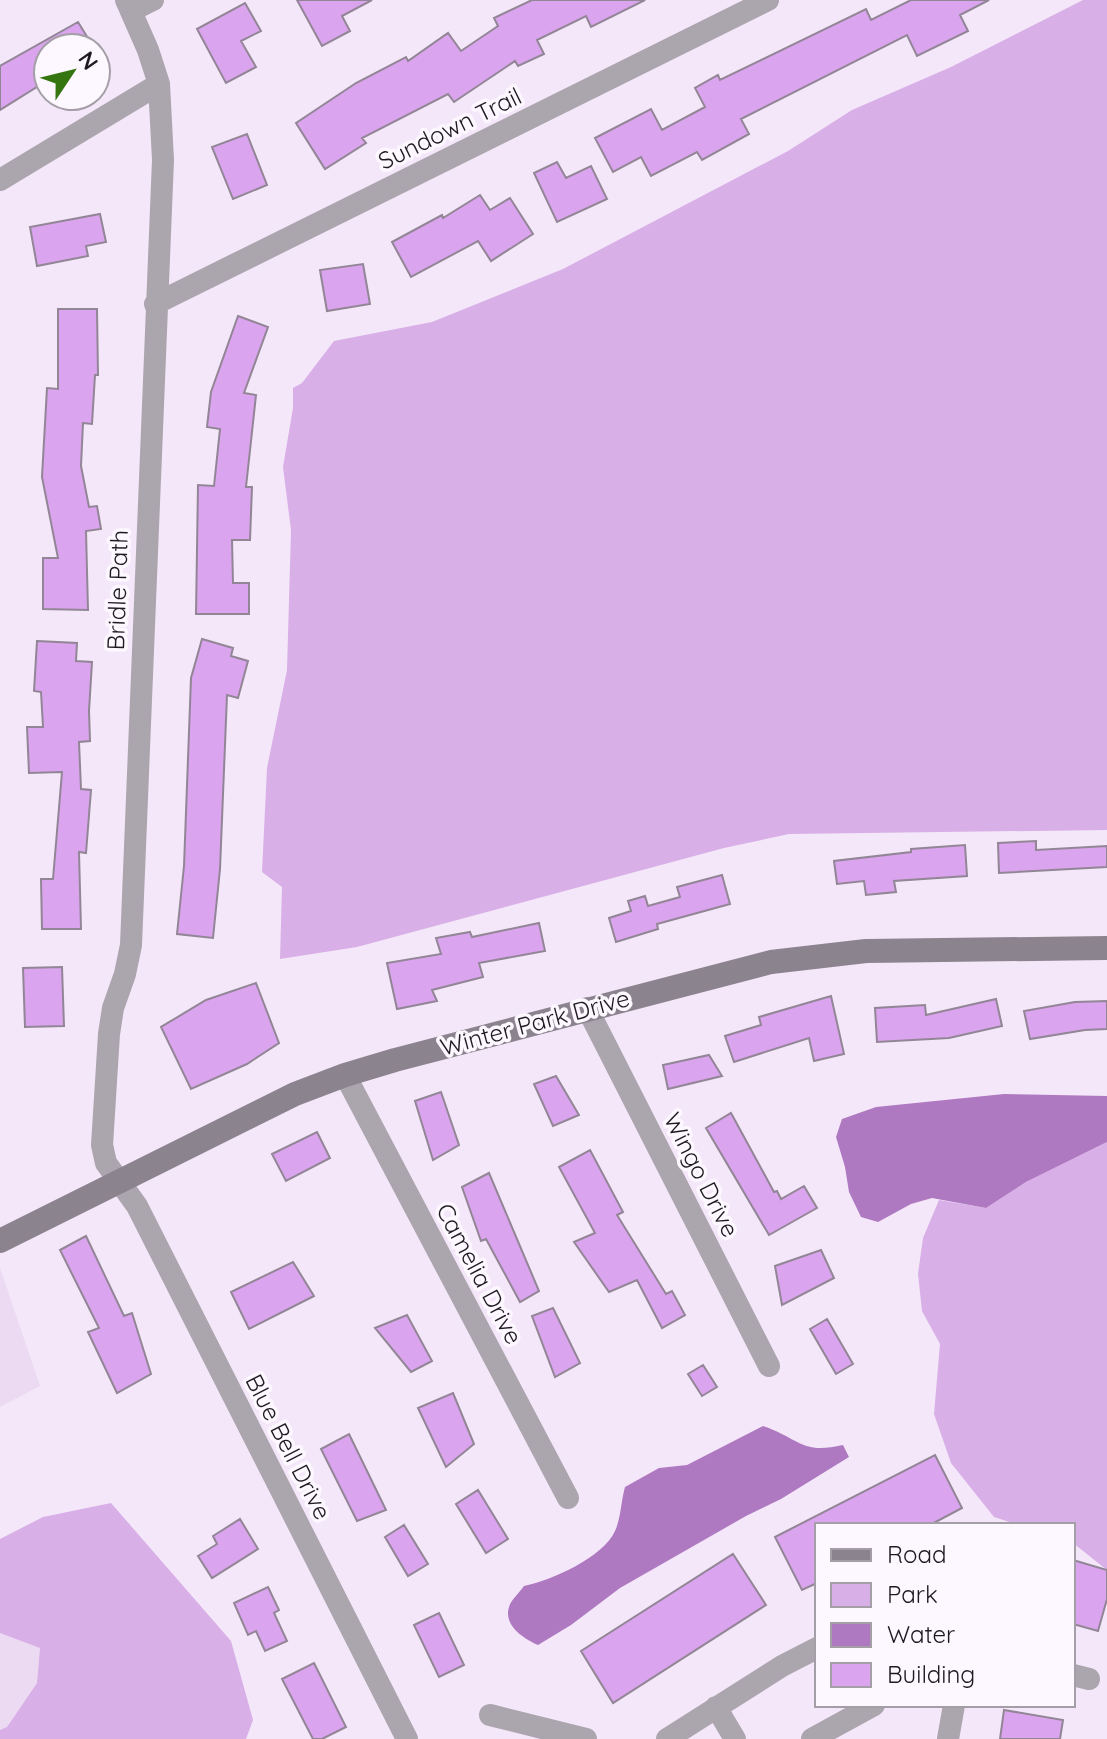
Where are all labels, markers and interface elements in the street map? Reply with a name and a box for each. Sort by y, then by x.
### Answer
north arrow [32,32,112,112]
text: N [72,46,104,75]
street label: Sundown Trail [373,80,526,176]
street label: Bridle Path [100,529,134,651]
street label: Winter Park Drive [437,982,633,1062]
street label: Wingo Drive [658,1107,746,1242]
street label: Camelia Drive [430,1198,530,1349]
street label: Blue Bell Drive [239,1369,338,1524]
legend [815,1523,1075,1707]
text: Road [887,1539,947,1569]
text: Park [887,1579,938,1609]
text: Water [887,1619,955,1649]
text: Building [887,1659,975,1689]

